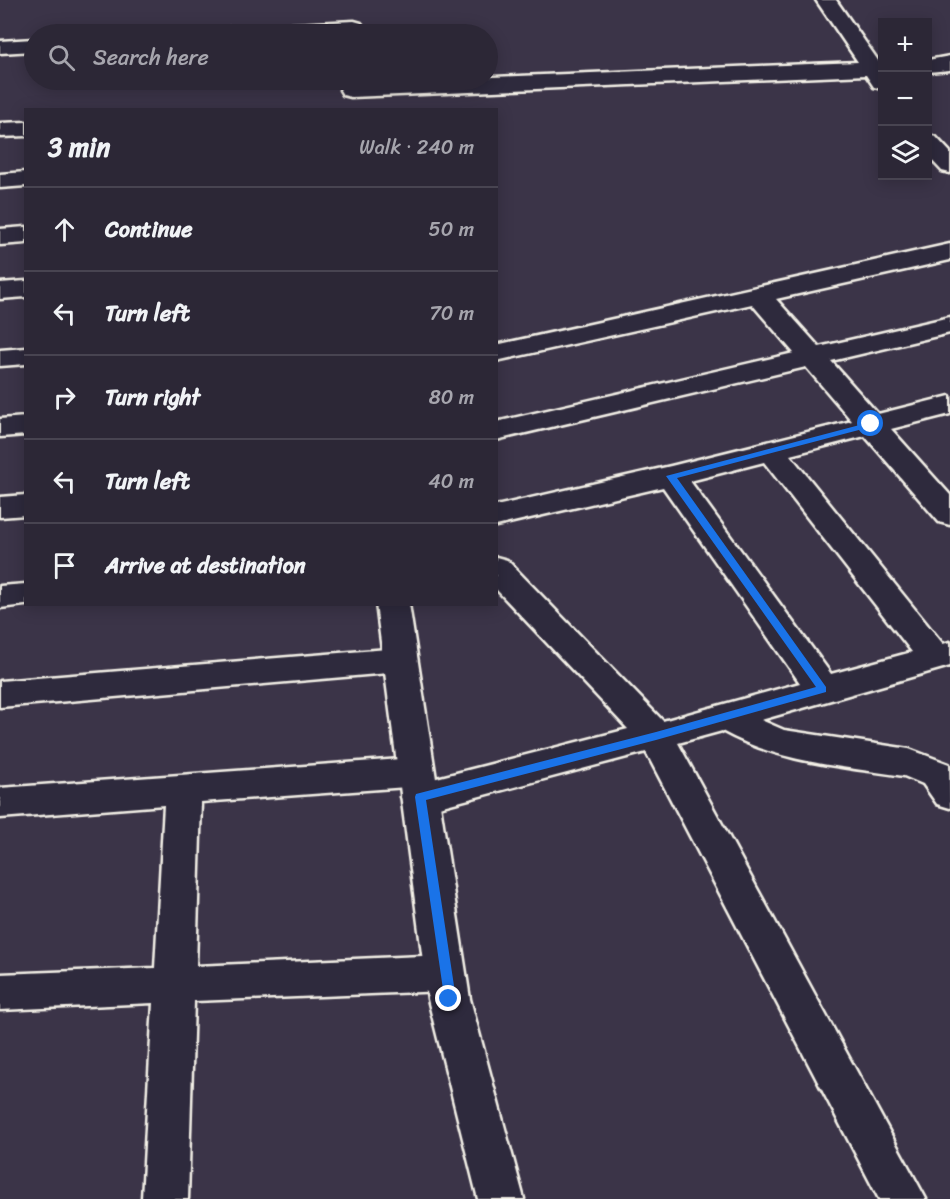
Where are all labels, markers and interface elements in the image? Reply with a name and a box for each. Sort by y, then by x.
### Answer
map controls [878,18,932,180]
button: + [878,18,932,72]
search box [24,24,498,90]
text: Search here [93,38,209,77]
icon: search [45,41,78,74]
button: − [878,72,932,126]
text: 3 min [48,124,110,170]
button: layers [878,126,932,180]
text: Walk · 240 m [359,130,474,165]
text: Continue [105,210,193,249]
text: 50 m [429,212,474,247]
icon: ahead [48,213,81,246]
text: Turn left [105,294,190,333]
text: 70 m [429,296,474,331]
icon: left [48,297,81,330]
text: Turn right [105,378,200,417]
text: 80 m [429,380,474,415]
icon: right [48,381,81,414]
route start [857,410,883,436]
text: Turn left [105,462,190,501]
text: 40 m [428,464,474,499]
icon: left [48,465,81,498]
text: Arrive at destination [105,546,306,585]
icon: arrive [48,549,81,582]
route end [435,985,461,1011]

